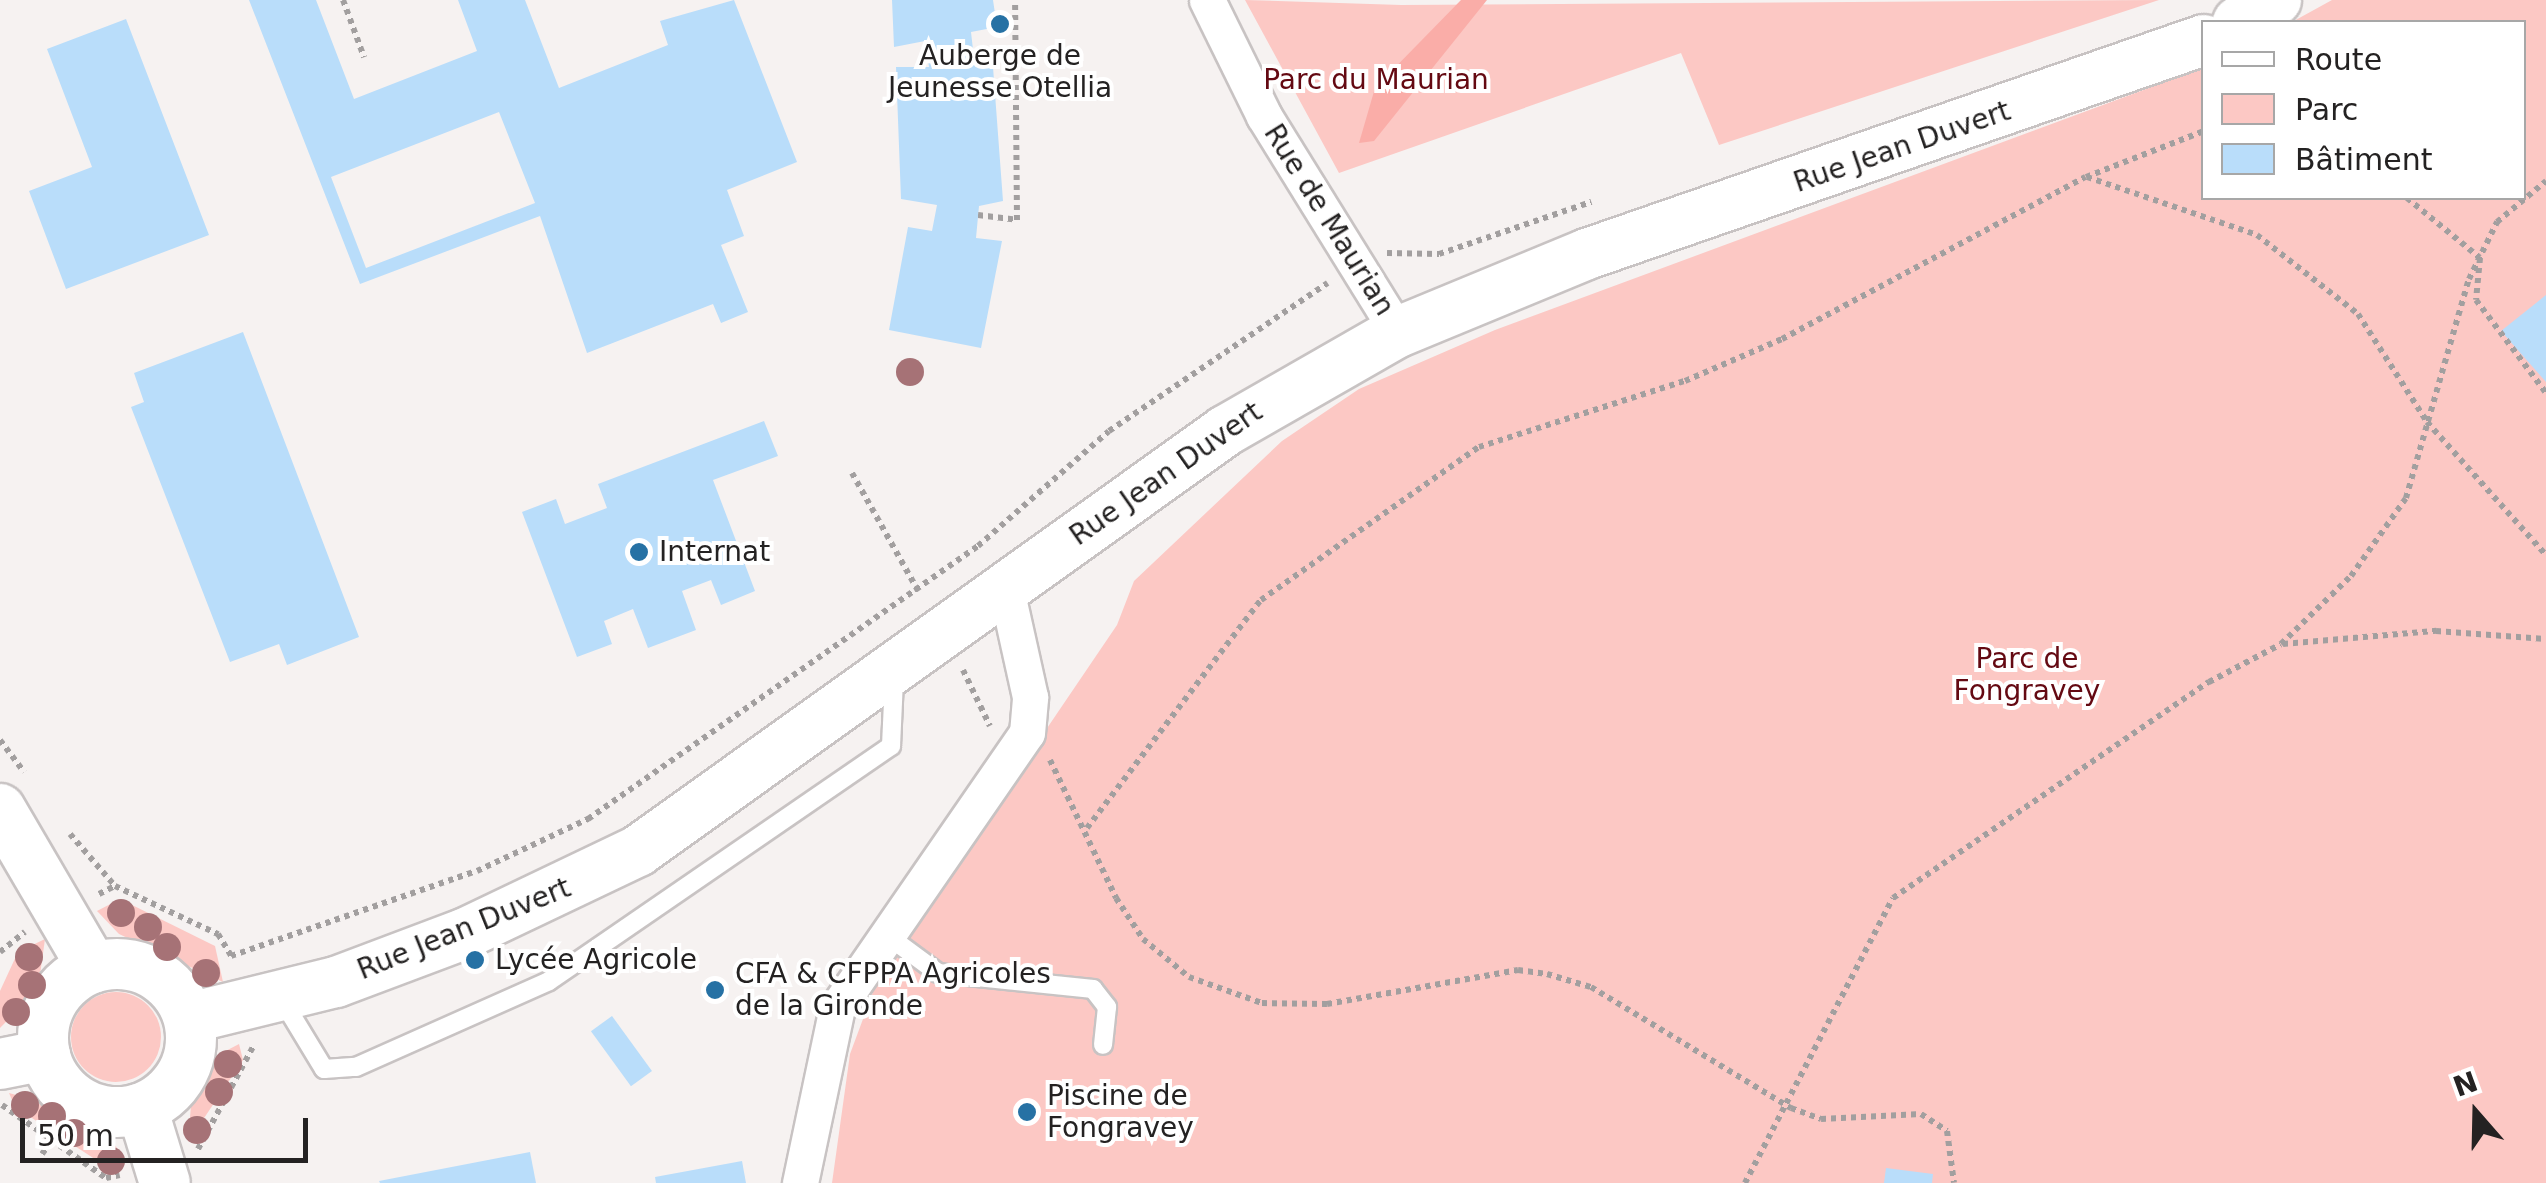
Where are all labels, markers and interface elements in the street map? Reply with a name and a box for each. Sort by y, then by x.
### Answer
marker: Auberge de Jeunesse Otellia [989,13,1011,35]
legend [2201,20,2526,200]
place label: Auberge de Jeunesse Otellia [888,39,1112,105]
text: Route [2295,42,2382,77]
park label: Parc du Maurian [1263,63,1489,97]
text: Parc [2295,92,2358,127]
street label: Rue Jean Duvert [1789,94,2015,200]
street label: Rue de Maurian [1257,118,1401,322]
text: Bâtiment [2295,142,2433,177]
street label: Rue Jean Duvert [1063,395,1269,553]
place label: Internat [659,535,770,569]
marker: Internat [628,541,650,563]
park label: Parc de Fongravey [1954,642,2100,708]
street label: Rue Jean Duvert [352,871,576,987]
place label: Lycée Agricole [495,943,697,977]
marker: Lycée Agricole [464,949,486,971]
place label: CFA & CFPPA Agricoles de la Gironde [735,957,1051,1023]
marker: CFA & CFPPA Agricoles de la Gironde [704,979,726,1001]
north arrow [2426,1063,2526,1163]
text: N [2449,1065,2482,1104]
place label: Piscine de Fongravey [1047,1079,1194,1145]
scale bar [25,1098,312,1160]
marker: Piscine de Fongravey [1016,1101,1038,1123]
text: 50 m [37,1118,114,1153]

